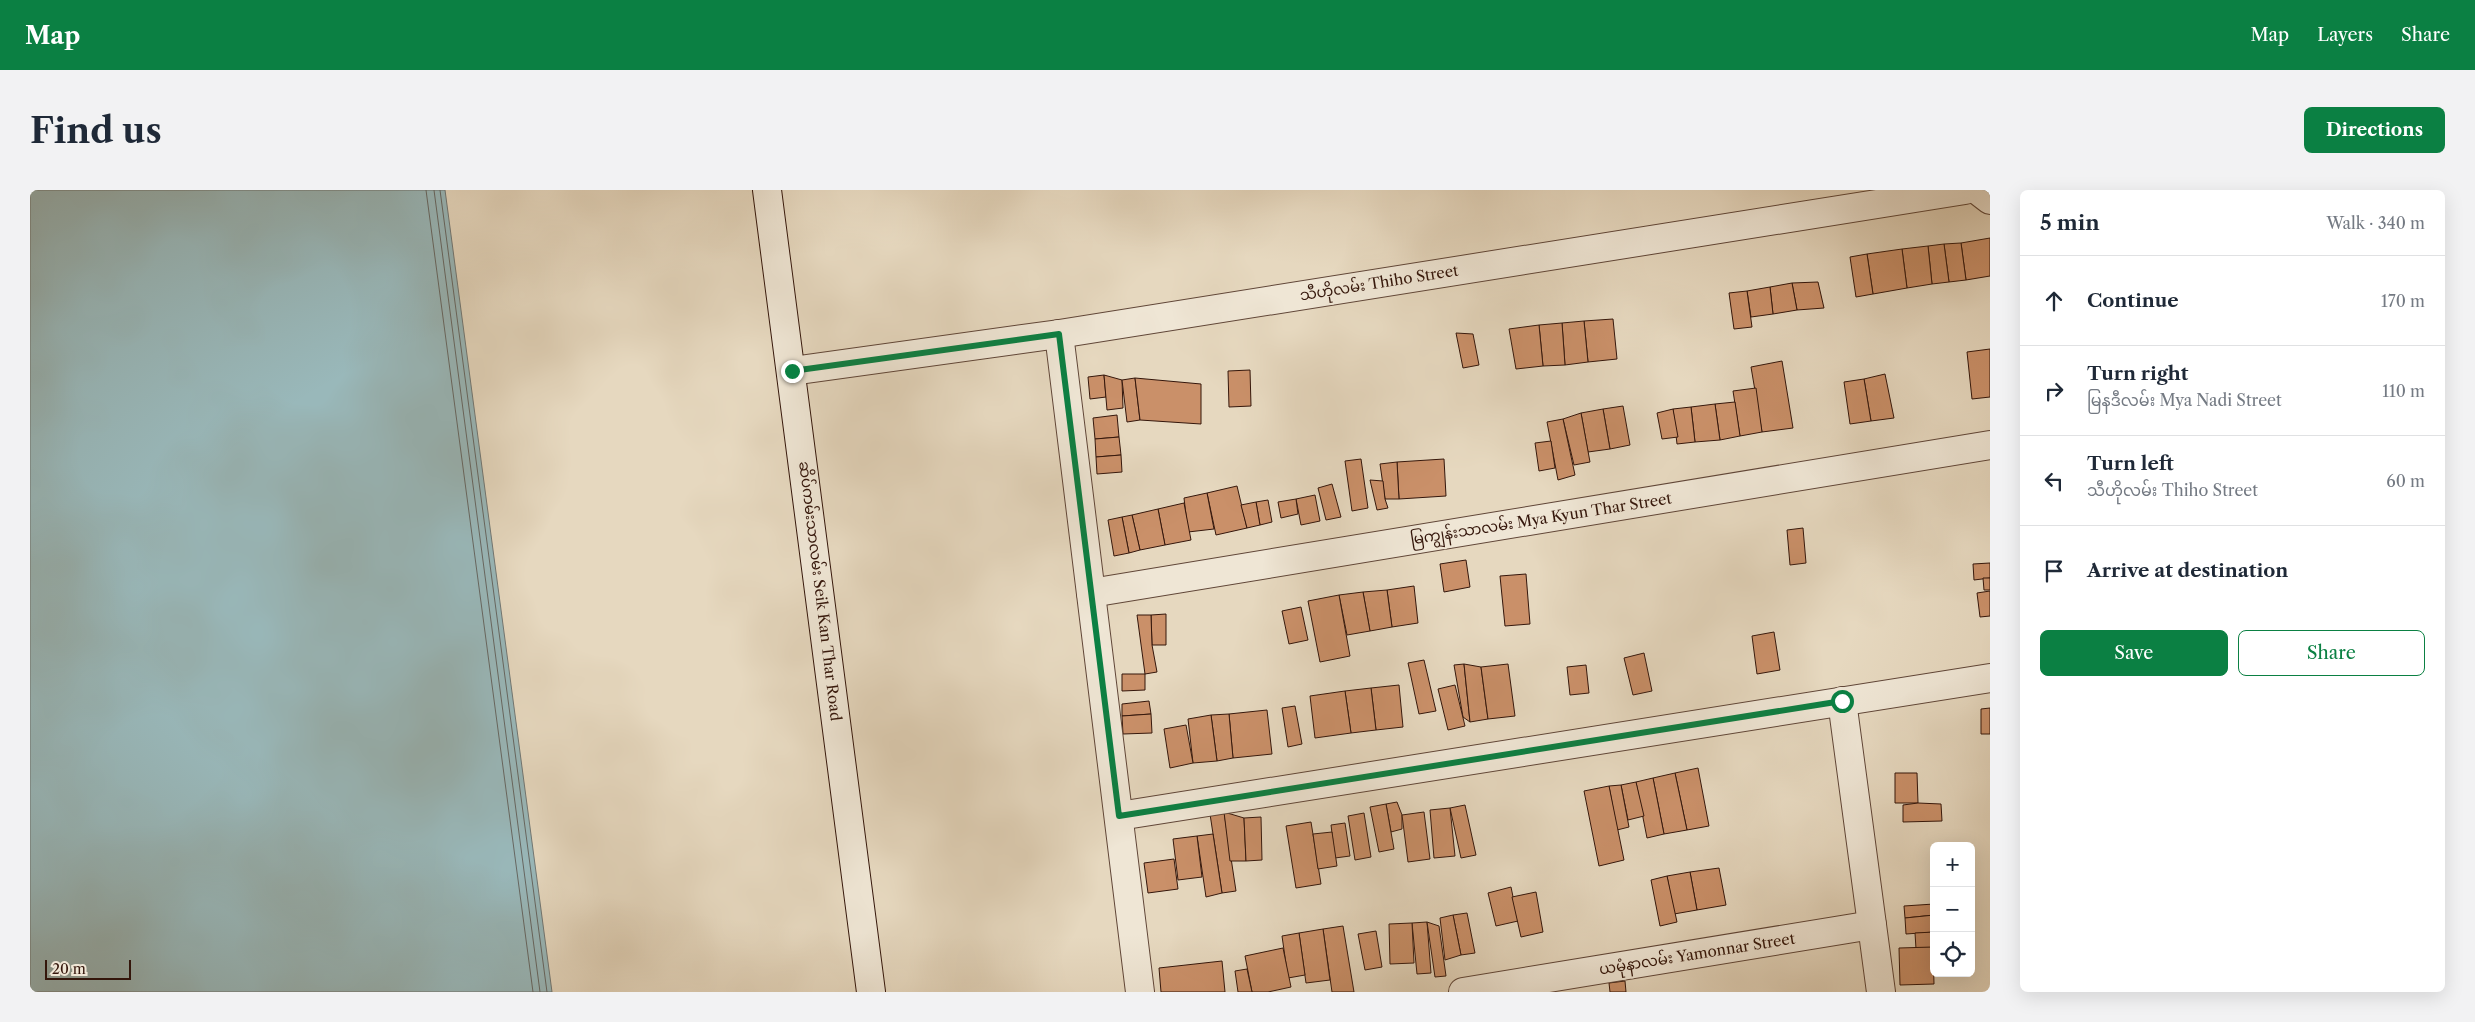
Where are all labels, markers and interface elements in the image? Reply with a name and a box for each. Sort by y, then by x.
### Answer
text: Map [25,21,80,50]
text: Map [2251,24,2289,46]
text: Layers [2317,24,2373,46]
text: Share [2401,24,2450,46]
button: Directions [2304,107,2445,153]
text: Find us [30,109,162,152]
text: 5 min [2040,210,2100,235]
text: Walk · 340 m [2326,213,2425,233]
street label: သီဟိုလမ်း Thiho Street [1298,260,1461,307]
icon: ahead [2040,287,2068,315]
text: Continue [2087,289,2179,312]
text: 170 m [2381,291,2425,311]
route end [781,360,804,383]
text: Turn right [2087,362,2188,385]
icon: right [2040,377,2068,405]
text: 110 m [2382,381,2425,401]
text: မြနဒီလမ်း Mya Nadi Street [2087,390,2282,410]
text: Turn left [2087,452,2174,475]
street label: ဆိပ်ကမ်းသာလမ်း Seik Kan Thar Road [795,460,846,722]
icon: left [2040,467,2068,495]
text: 60 m [2386,471,2425,491]
text: သီဟိုလမ်း Thiho Street [2087,480,2258,500]
street label: မြကျွန်းသာလမ်း Mya Kyun Thar Street [1409,488,1674,553]
icon: arrive [2040,557,2068,585]
text: Arrive at destination [2087,559,2288,582]
button: Save [2040,630,2228,676]
button: Share [2238,630,2425,676]
route start [1831,690,1854,713]
map controls [1930,842,1975,977]
button: + [1930,842,1975,887]
button: − [1930,887,1975,932]
street label: ယမုံနာလမ်း Yamonnar Street [1598,929,1797,981]
button: locate [1930,932,1975,977]
scale bar [45,957,131,980]
text: 20 m [52,960,86,978]

